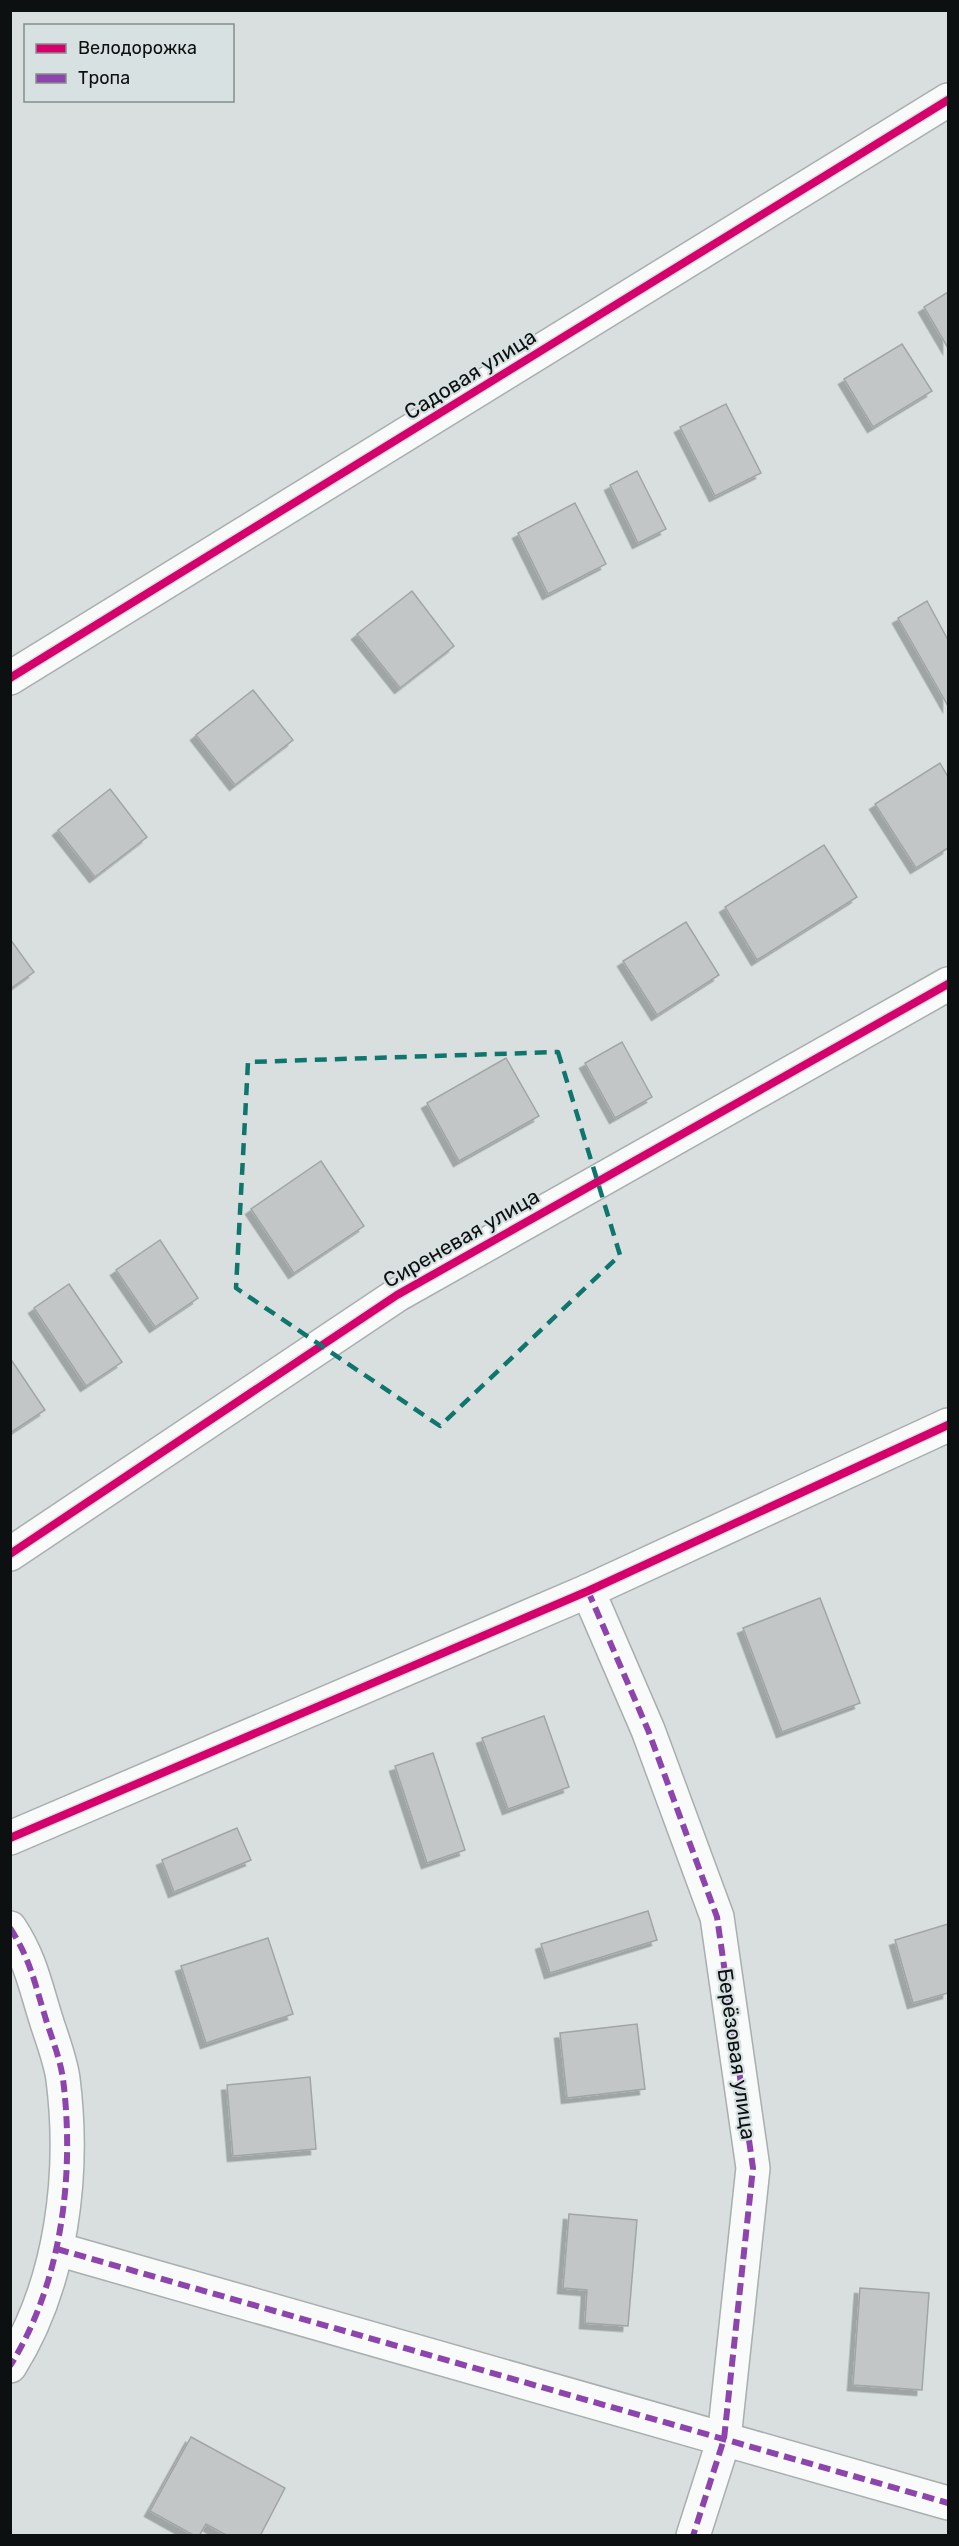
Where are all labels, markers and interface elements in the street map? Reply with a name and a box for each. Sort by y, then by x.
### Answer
legend [24,24,234,102]
text: Велодорожка [78,37,197,59]
text: Тропа [78,67,130,89]
street label: Садовая улица [400,323,540,425]
street label: Сиреневая улица [379,1183,543,1293]
street label: Берёзовая улица [713,1967,761,2141]

